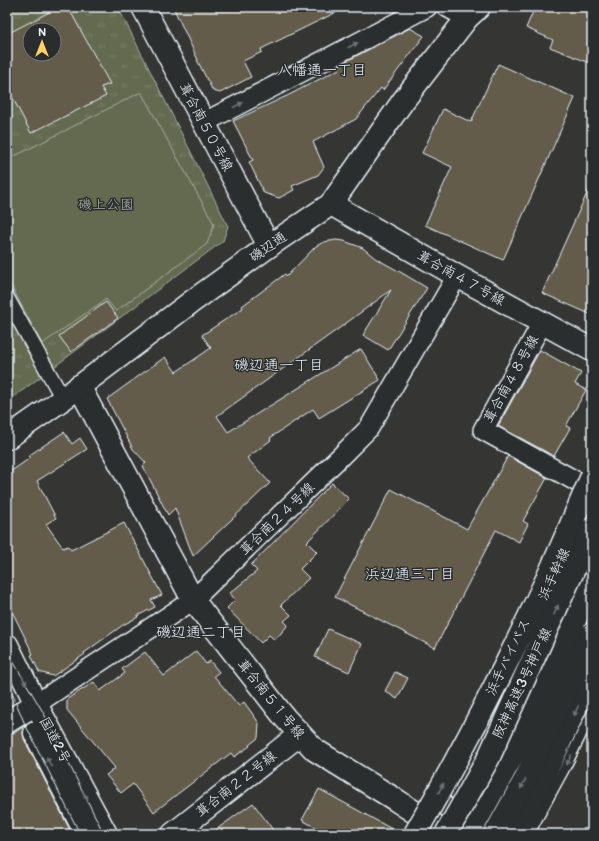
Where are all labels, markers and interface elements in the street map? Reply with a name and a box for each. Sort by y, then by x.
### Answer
north arrow [22,22,62,62]
text: N [38,26,46,39]
one-way arrow [348,42,359,48]
district label: 八幡通一丁目 [277,61,367,80]
street label: 葺合南５０号線 [175,80,237,174]
one-way arrow [232,101,244,108]
park label: 磯上公園 [78,196,134,213]
street label: 磯辺通 [246,228,290,266]
street label: 葺合南４７号線 [414,247,508,309]
street label: 葺合南４８号線 [480,332,542,426]
district label: 磯辺通一丁目 [234,356,324,375]
street label: 葺合南２４号線 [236,479,318,559]
street label: 浜手幹線 [534,545,574,603]
district label: 浜辺通三丁目 [365,565,455,584]
one-way arrow [553,604,559,616]
street label: 浜手バイパス [482,616,534,698]
district label: 磯辺通二丁目 [156,623,246,642]
street label: 阪神高速3号神戸線 [489,625,555,741]
street label: 葺合南５１号線 [234,656,308,742]
one-way arrow [21,674,28,686]
one-way arrow [573,705,579,717]
street label: 国道2号 [36,714,74,766]
street label: 葺合南２２号線 [192,747,280,821]
one-way arrow [566,754,572,766]
one-way arrow [46,756,53,767]
one-way arrow [519,778,526,790]
one-way arrow [438,782,444,794]
one-way arrow [82,789,88,801]

